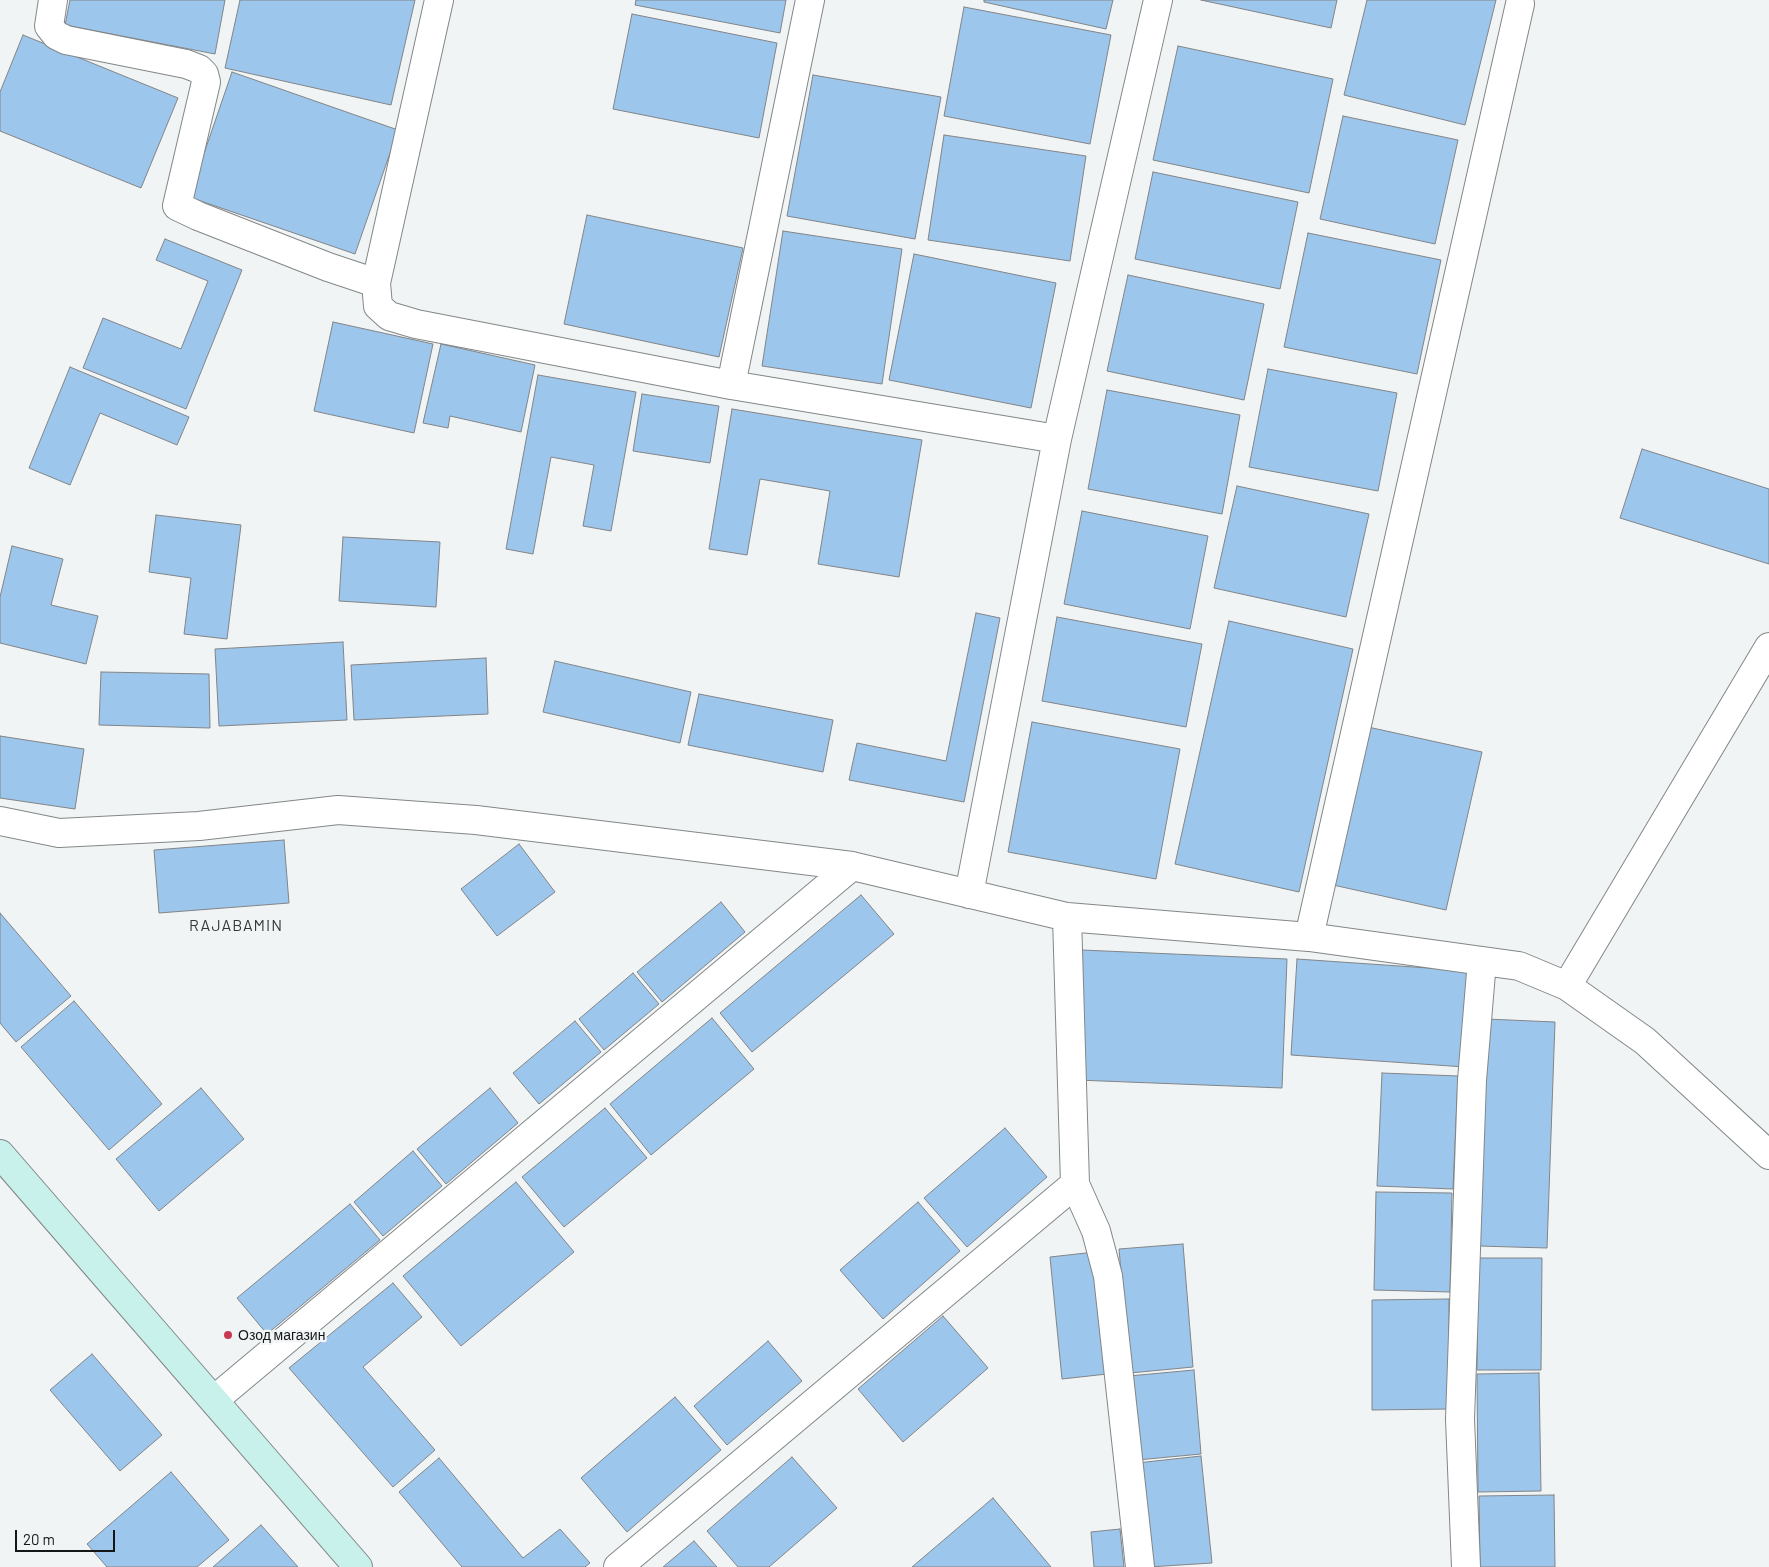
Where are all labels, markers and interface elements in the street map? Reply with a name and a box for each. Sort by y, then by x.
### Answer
district label: RAJABAMIN [188,916,284,936]
place label: Озод магазин [238,1327,325,1343]
marker: Озод магазин [222,1329,234,1341]
scale bar [18,1520,118,1552]
text: 20 m [23,1530,55,1548]

